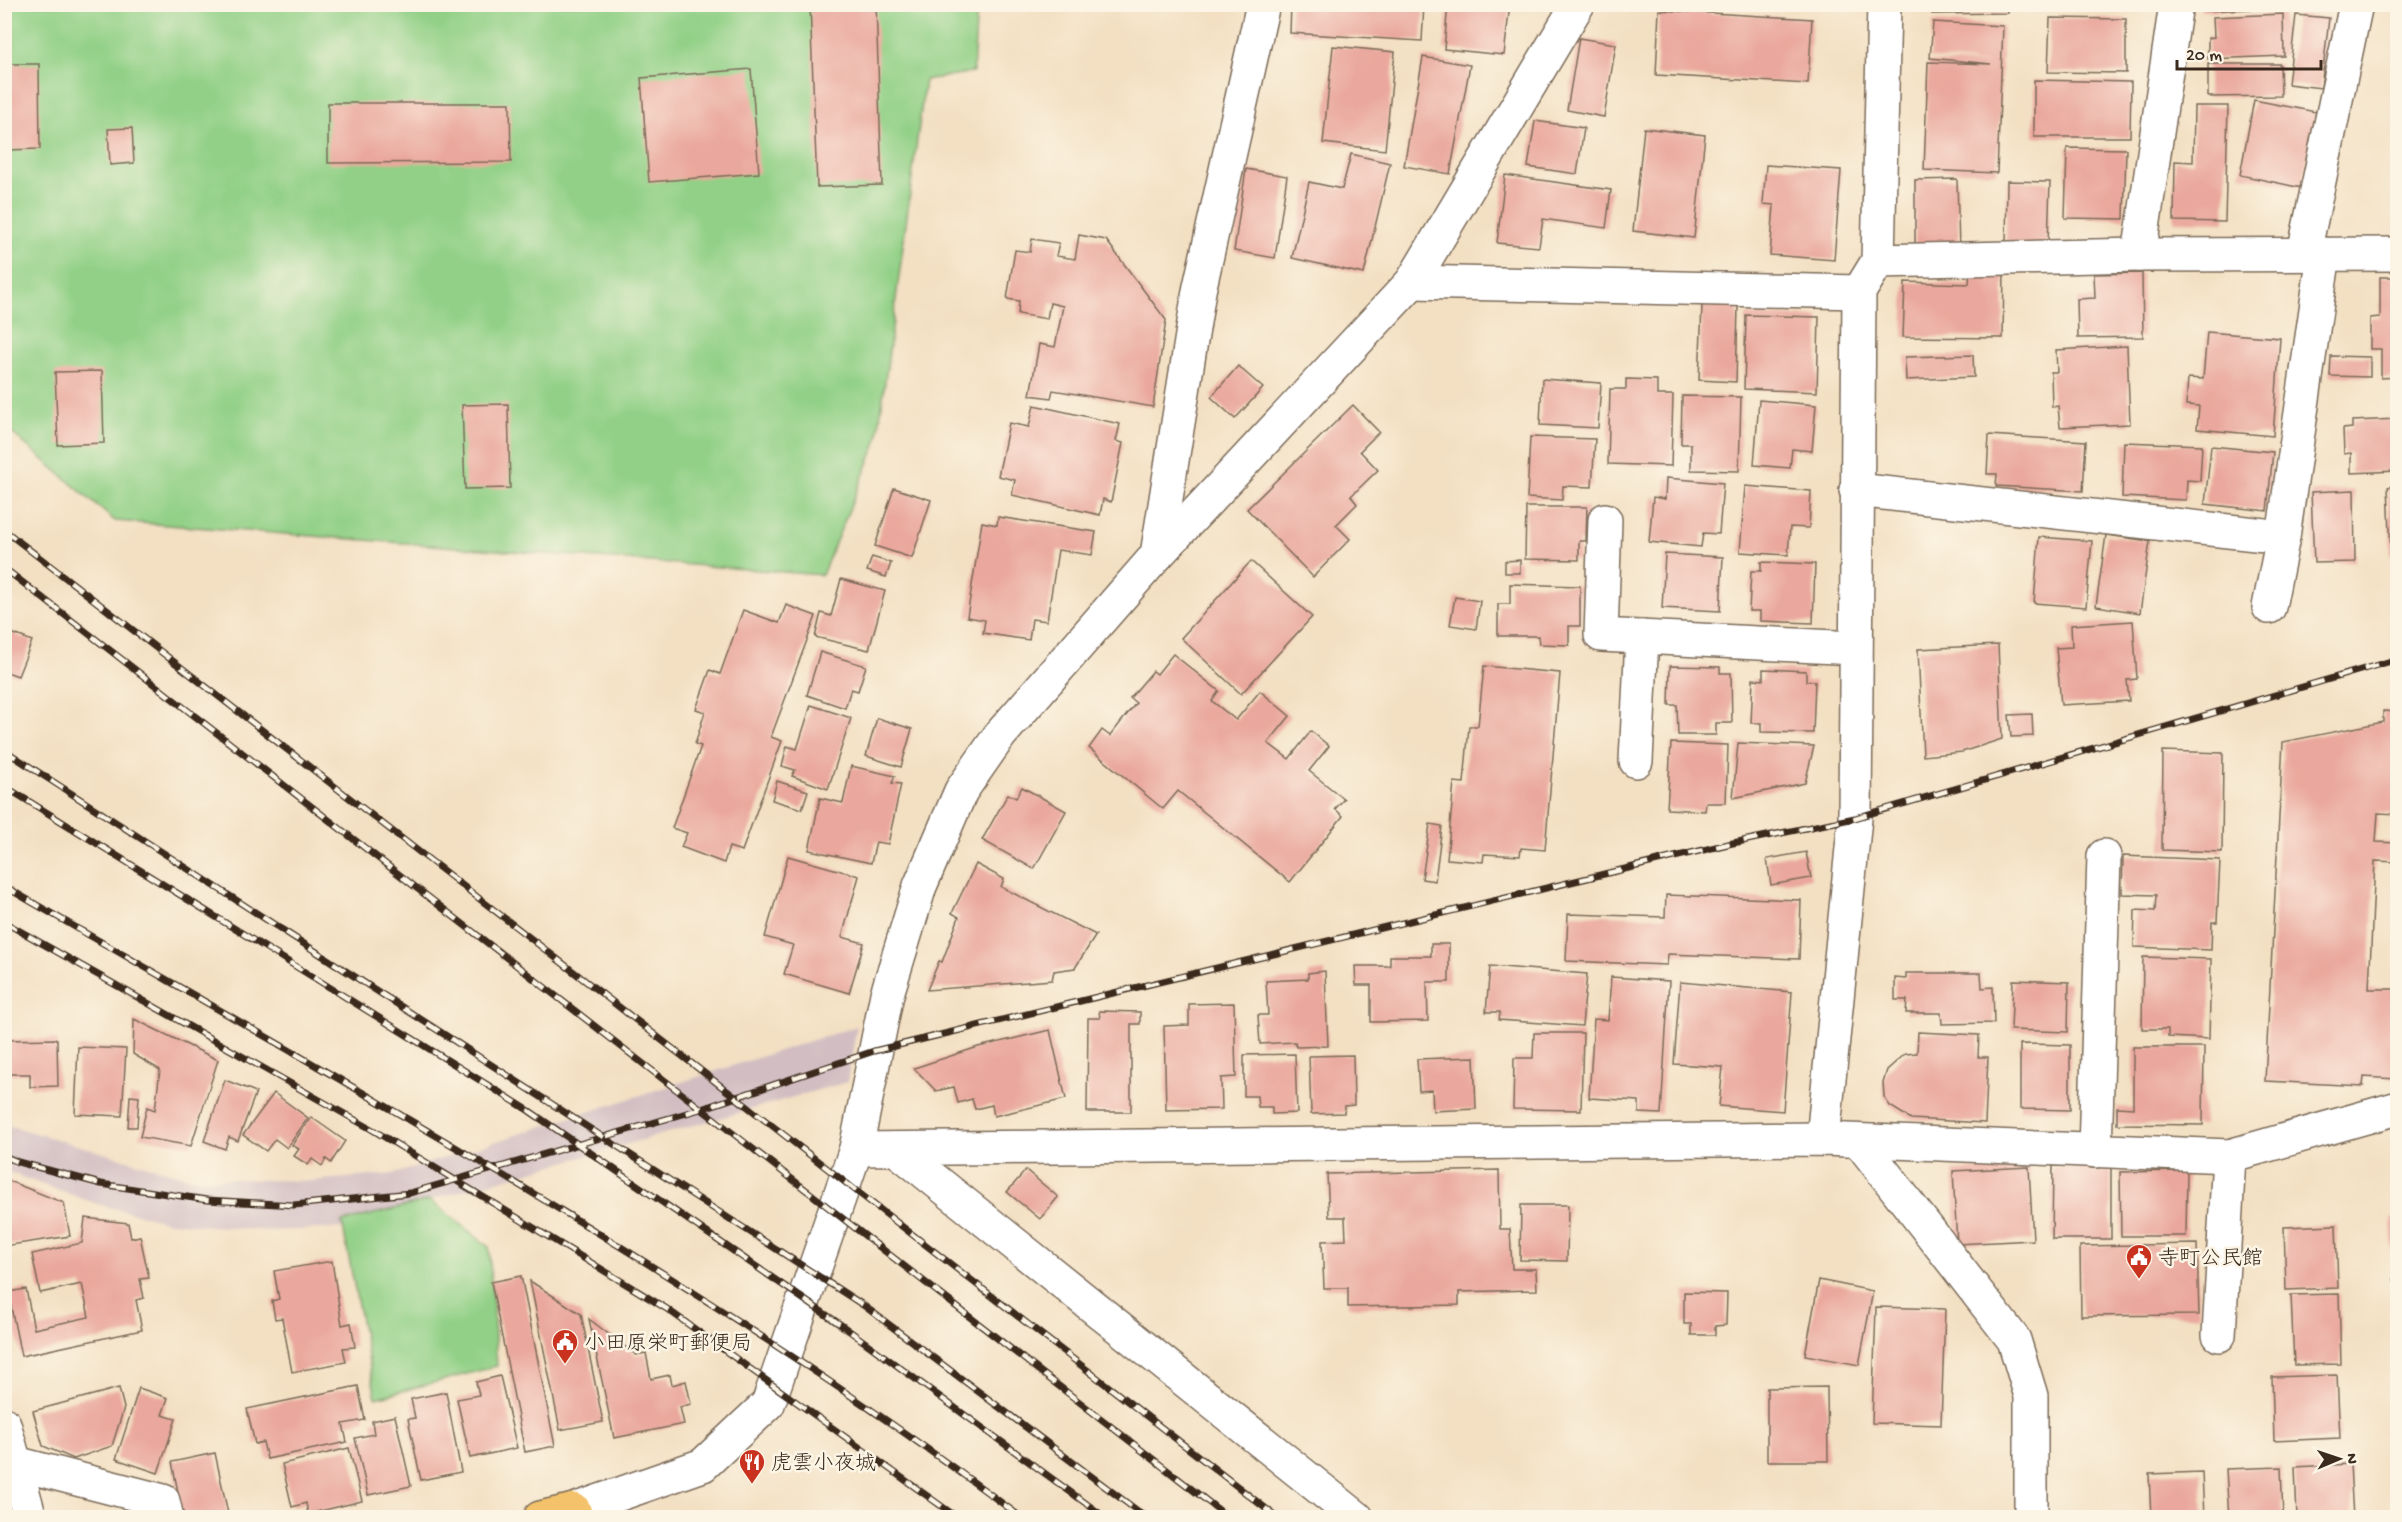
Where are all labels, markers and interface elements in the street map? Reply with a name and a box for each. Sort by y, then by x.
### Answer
scale bar [2177,33,2321,71]
text: 20 m [2186,46,2222,67]
public building icon: 寺町公民館 [2124,1242,2154,1280]
place label: 寺町公民館 [2158,1247,2263,1273]
public building icon: 小田原栄町郵便局 [550,1327,580,1365]
place label: 小田原栄町郵便局 [584,1332,752,1358]
north arrow [2309,1429,2369,1489]
restaurant icon: 虎雲小夜城 [737,1447,767,1485]
place label: 虎雲小夜城 [771,1451,876,1478]
text: N [2341,1453,2360,1465]

